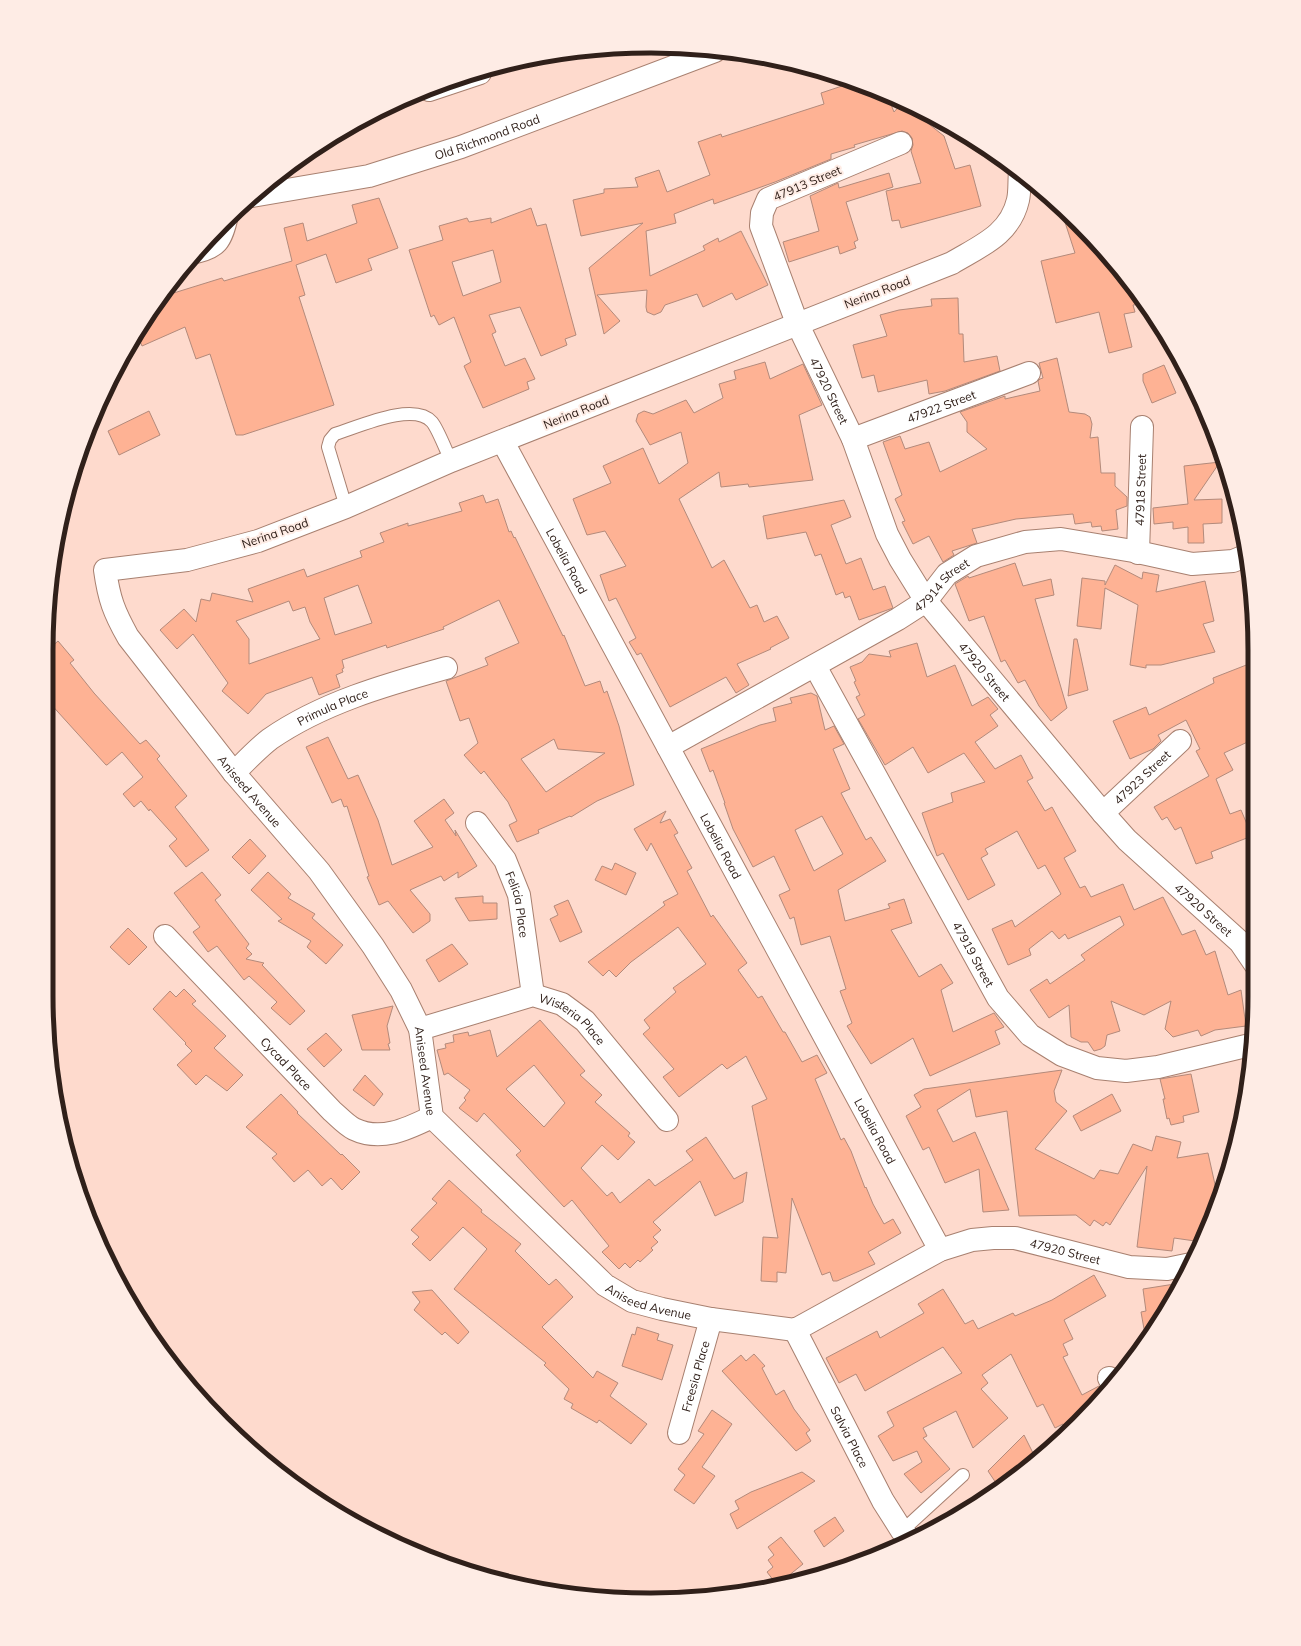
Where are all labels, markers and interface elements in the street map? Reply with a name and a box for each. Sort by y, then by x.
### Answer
street label: Old Richmond Road [432,111,542,162]
street label: 47913 Street [771,162,843,204]
street label: Nerina Road [842,273,912,311]
street label: 47920 Street [807,355,852,426]
street label: 47922 Street [904,386,978,426]
street label: Nerina Road [541,392,611,432]
street label: 47918 Street [1131,454,1149,526]
street label: Nerina Road [240,515,310,551]
street label: Lobelia Road [543,525,591,596]
street label: 47914 Street [910,555,972,615]
street label: 47920 Street [956,639,1014,704]
street label: Primula Place [294,685,370,729]
street label: 47923 Street [1110,747,1173,807]
street label: Aniseed Avenue [215,752,285,830]
street label: Lobelia Road [697,810,745,881]
street label: Felicia Place [503,869,532,939]
street label: 47920 Street [1172,879,1236,939]
street label: 47919 Street [950,919,998,989]
street label: Wisteria Place [537,990,609,1048]
street label: Aniseed Avenue [412,1025,439,1116]
street label: Cycad Place [258,1034,315,1093]
street label: Lobelia Road [852,1095,899,1166]
street label: 47920 Street [1028,1235,1102,1267]
street label: Aniseed Avenue [603,1280,693,1322]
street label: Freesia Place [678,1339,712,1414]
street label: Salvia Place [828,1403,872,1470]

